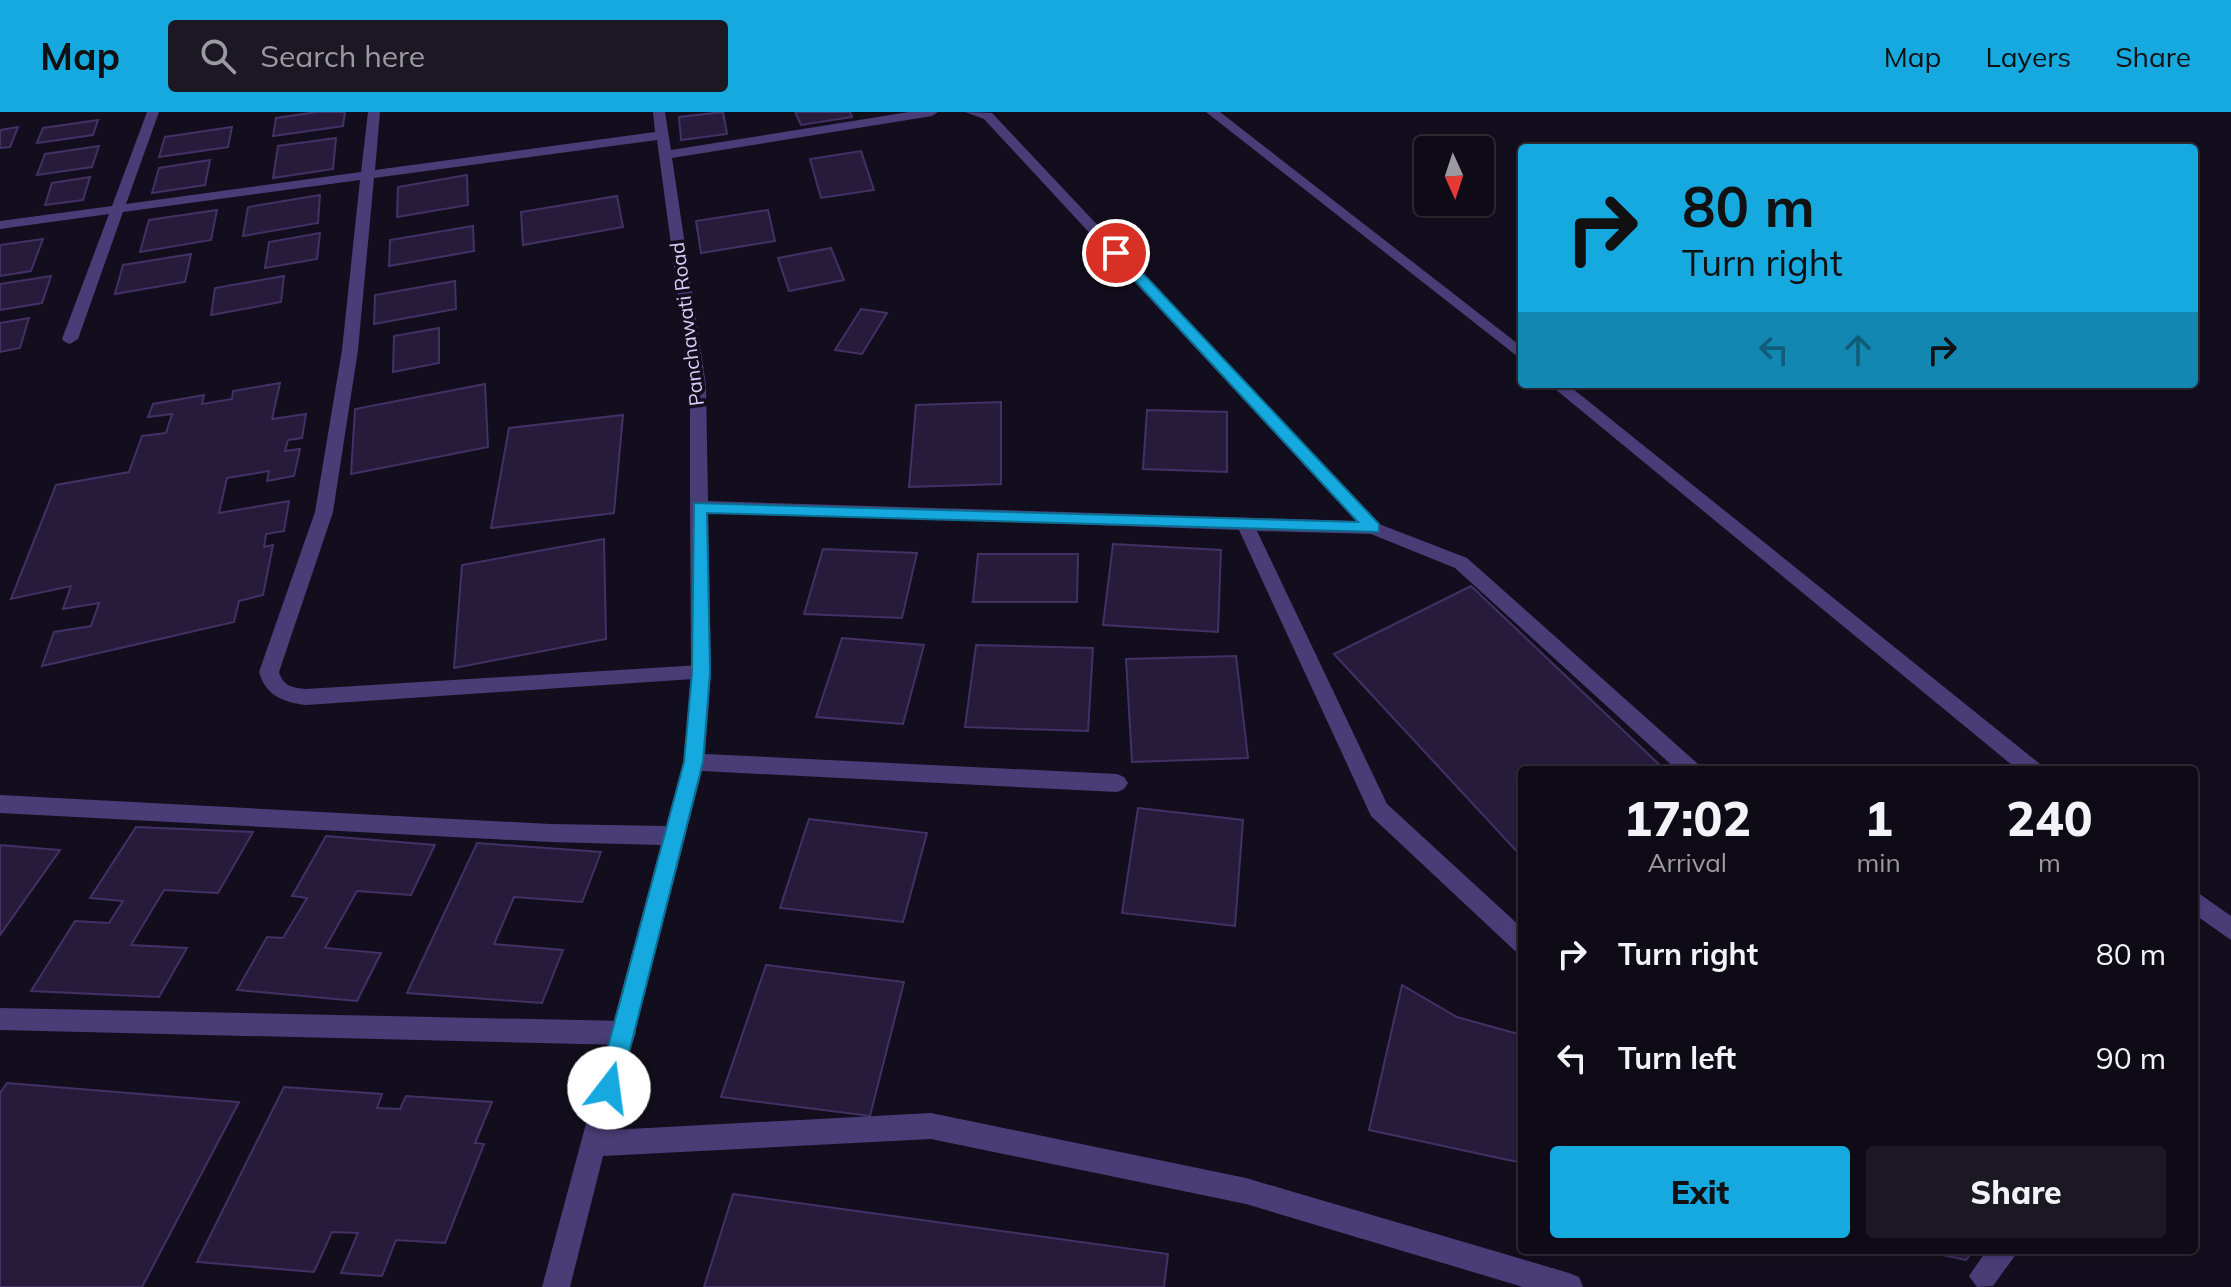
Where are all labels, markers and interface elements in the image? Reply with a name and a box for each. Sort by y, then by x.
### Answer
search box [168,20,728,92]
text: Map [40,32,120,80]
icon: search [196,34,240,78]
text: Search here [260,37,425,75]
text: Map [1884,39,1941,74]
text: Layers [1985,39,2071,74]
text: Share [2115,39,2191,74]
north arrow [1414,136,1494,216]
map controls [1414,136,1494,216]
text: 80 m [1682,171,1815,241]
icon: right [1550,176,1654,280]
pin [1082,219,1150,287]
icon: arrive [1094,231,1138,275]
text: Turn right [1682,240,1843,285]
street label: Panchawati Road [664,241,709,407]
icon: left [1752,328,1796,372]
icon: ahead [1836,328,1880,372]
icon: right [1920,328,1964,372]
text: 17:02 [1623,788,1751,848]
text: 1 [1864,788,1893,848]
text: 240 [2006,788,2093,848]
text: Arrival [1647,846,1727,879]
text: min [1857,846,1901,879]
text: m [2038,846,2061,879]
icon: right [1550,932,1594,976]
text: Turn right [1618,935,1758,973]
text: 80 m [2096,935,2166,973]
icon: left [1550,1036,1594,1080]
text: Turn left [1618,1039,1736,1077]
text: 90 m [2096,1039,2166,1077]
position arrow [567,1046,651,1130]
button: Exit [1550,1146,1850,1238]
button: Share [1866,1146,2166,1238]

